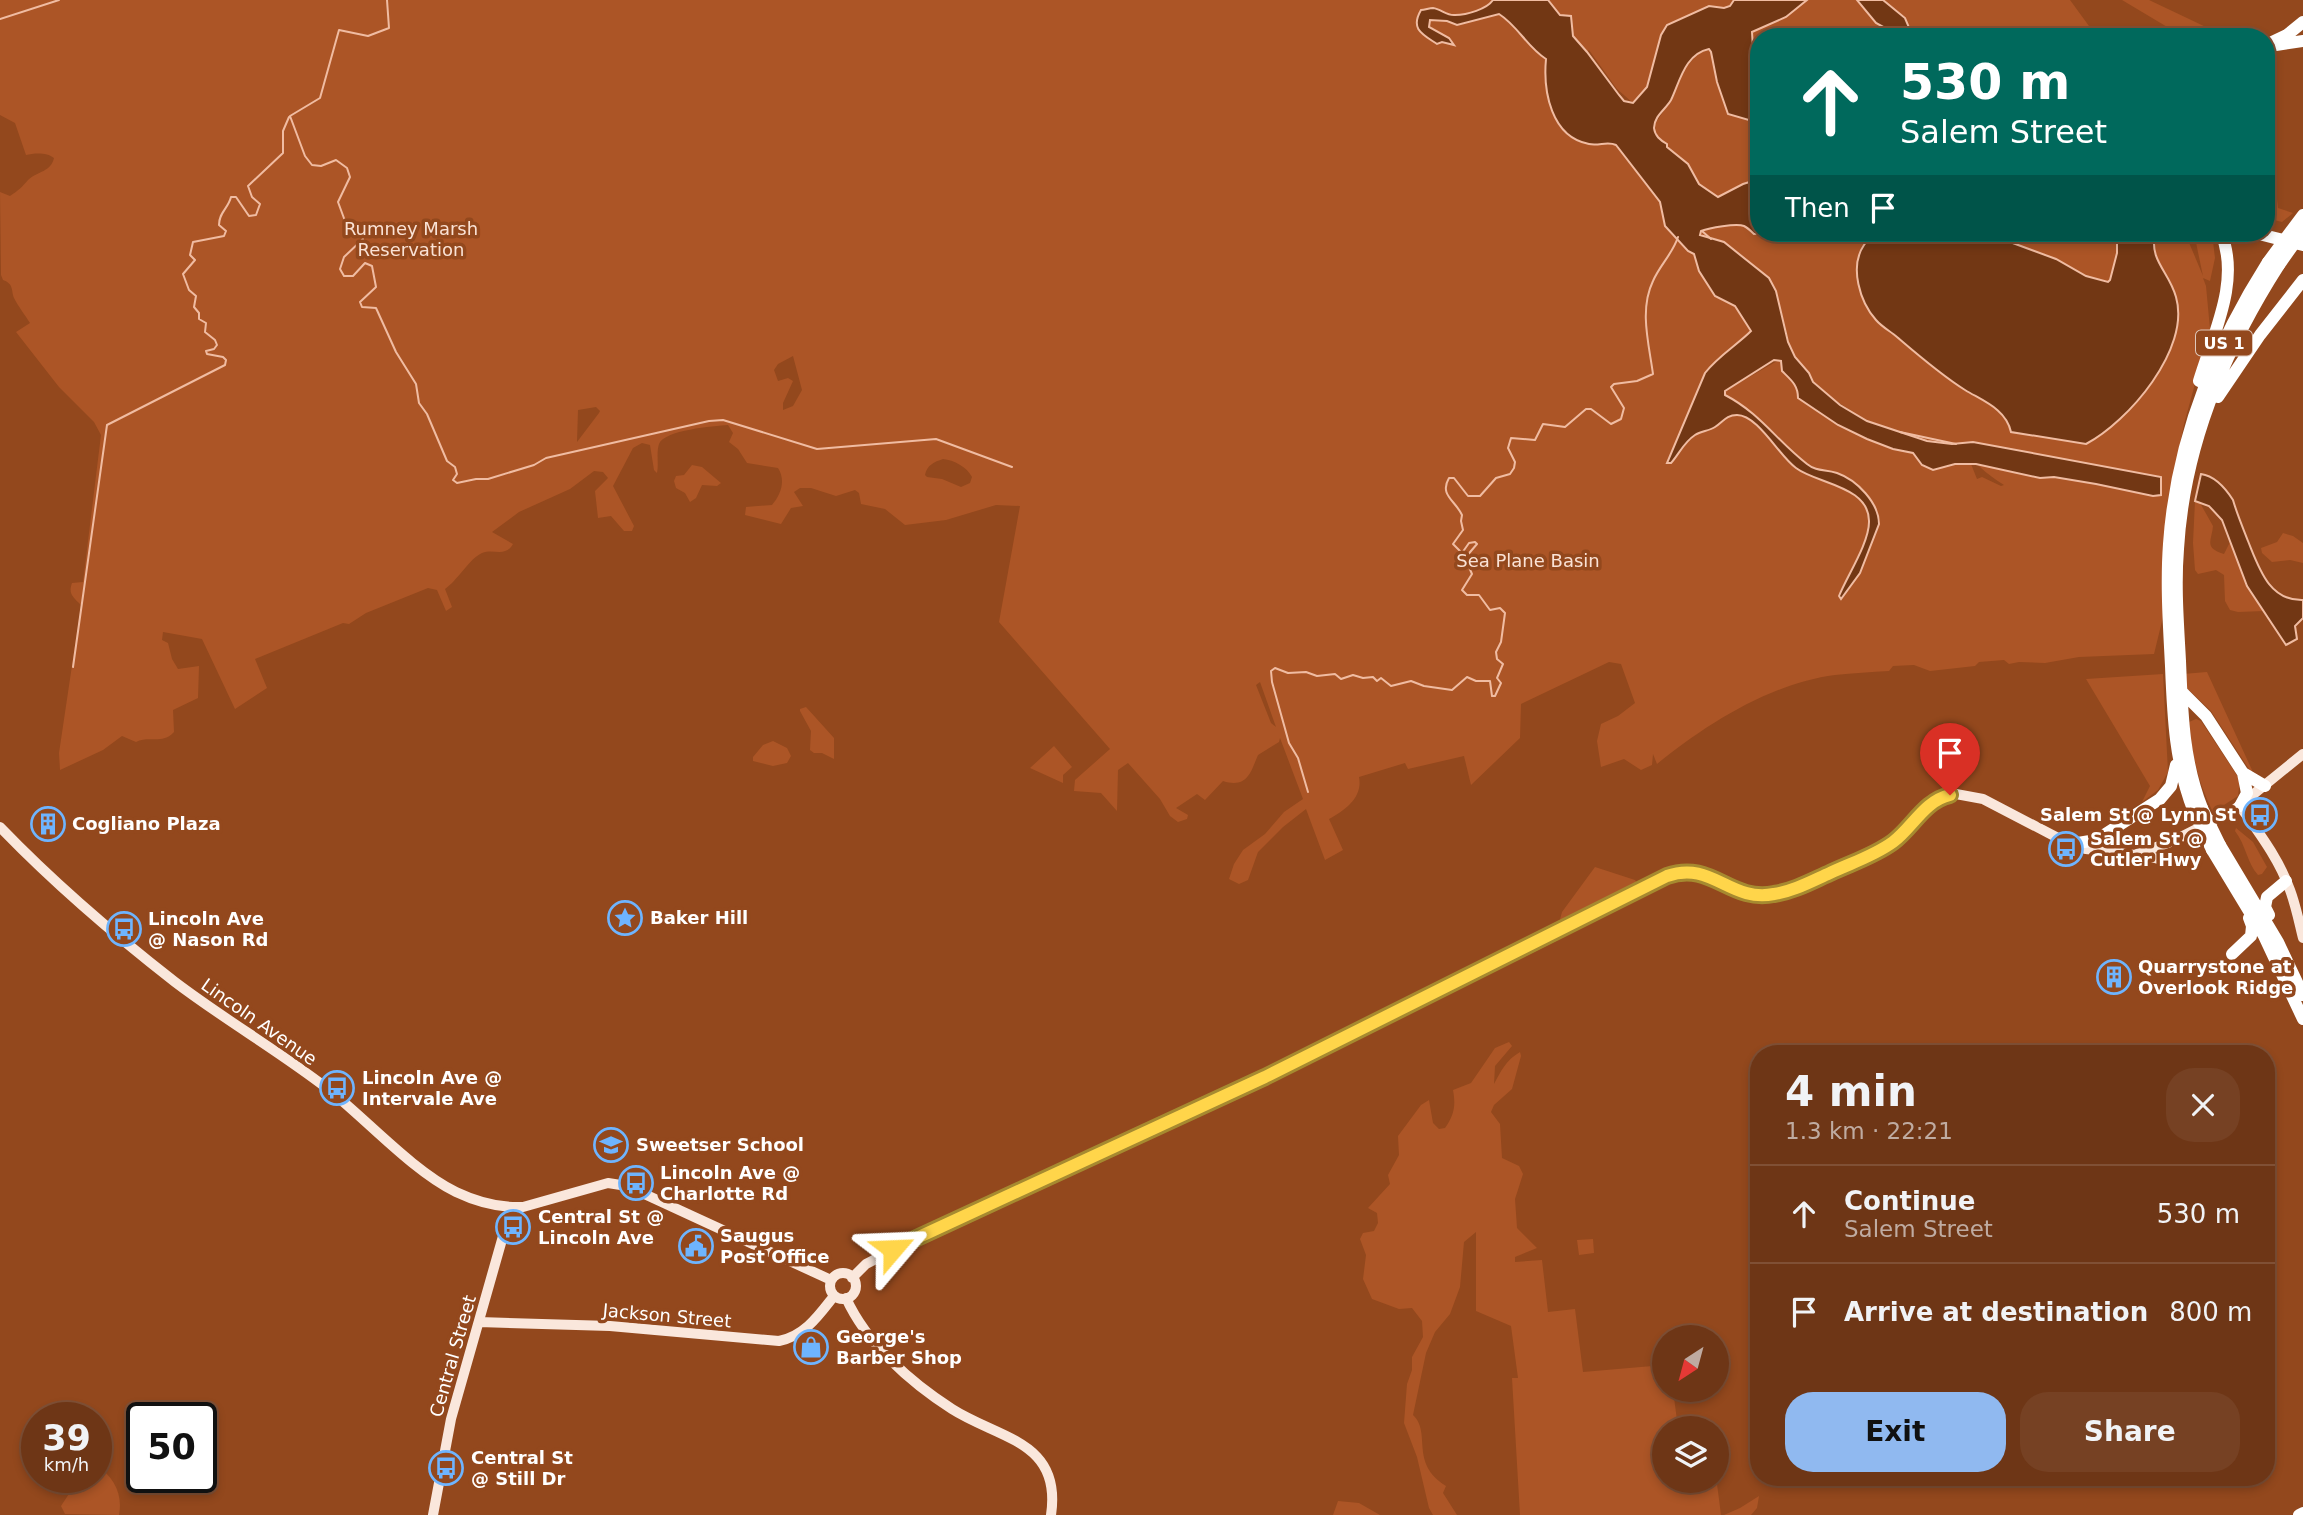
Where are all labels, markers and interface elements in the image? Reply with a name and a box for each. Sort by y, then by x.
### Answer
text: 530 m [1900,54,2070,111]
icon: ahead [1785,56,1876,147]
text: Salem Street [1900,113,2107,151]
icon: arrive [1864,189,1902,227]
text: Then [1785,193,1850,223]
park label: Rumney Marsh Reservation [344,218,478,260]
road number: US 1 [2196,330,2252,356]
park label: Sea Plane Basin [1456,550,1600,571]
pin [1920,723,1980,795]
icon: arrive [1931,734,1969,772]
bus stop icon: Salem St @ Lynn St [2241,796,2279,834]
place label: Salem St @ Lynn St [2040,804,2236,825]
building icon: Cogliano Plaza [29,805,67,843]
place label: Cogliano Plaza [72,813,221,834]
place label: Salem St @ Cutler Hwy [2090,828,2204,870]
bus stop icon: Salem St @ Cutler Hwy [2047,830,2085,868]
place icon: Baker Hill [606,899,644,937]
place label: Baker Hill [650,907,748,928]
place label: Lincoln Ave @ Nason Rd [148,908,268,950]
bus stop icon: Lincoln Ave @ Nason Rd [105,910,143,948]
place label: Quarrystone at Overlook Ridge [2138,956,2293,998]
building icon: Quarrystone at Overlook Ridge [2095,958,2133,996]
street label: Lincoln Avenue [197,974,321,1069]
place label: Lincoln Ave @ Intervale Ave [362,1067,502,1109]
text: 4 min [1785,1067,1917,1116]
button: close [2166,1068,2240,1142]
bus stop icon: Lincoln Ave @ Intervale Ave [318,1069,356,1107]
text: 1.3 km · 22:21 [1785,1118,1953,1144]
school or university icon: Sweetser School [592,1126,630,1164]
place label: Sweetser School [636,1134,804,1155]
place label: Lincoln Ave @ Charlotte Rd [660,1162,800,1204]
bus stop icon: Lincoln Ave @ Charlotte Rd [617,1164,655,1202]
text: Continue [1844,1186,1975,1216]
icon: ahead [1785,1195,1823,1233]
text: 530 m [2157,1199,2240,1229]
place label: Central St @ Lincoln Ave [538,1206,664,1248]
bus stop icon: Central St @ Lincoln Ave [494,1208,532,1246]
position arrow [856,1212,930,1286]
text: Salem Street [1844,1216,1993,1242]
place label: Saugus Post Office [720,1225,829,1267]
public building icon: Saugus Post Office [677,1227,715,1265]
street label: Central Street [425,1292,480,1419]
icon: arrive [1785,1293,1823,1331]
text: Arrive at destination [1844,1297,2148,1327]
text: 800 m [2169,1297,2252,1327]
street label: Jackson Street [601,1299,732,1332]
north arrow [1652,1325,1729,1402]
map controls [1652,1325,1729,1493]
place label: George's Barber Shop [836,1326,962,1368]
shop icon: George's Barber Shop [792,1328,830,1366]
button: Exit [1785,1392,2006,1472]
button: Share [2020,1392,2240,1472]
speed limit sign: 50 [126,1402,217,1493]
button: layers [1652,1416,1729,1493]
text: 39 [42,1418,91,1458]
place label: Central St @ Still Dr [471,1447,573,1489]
bus stop icon: Central St @ Still Dr [427,1449,465,1487]
text: km/h [44,1454,89,1475]

